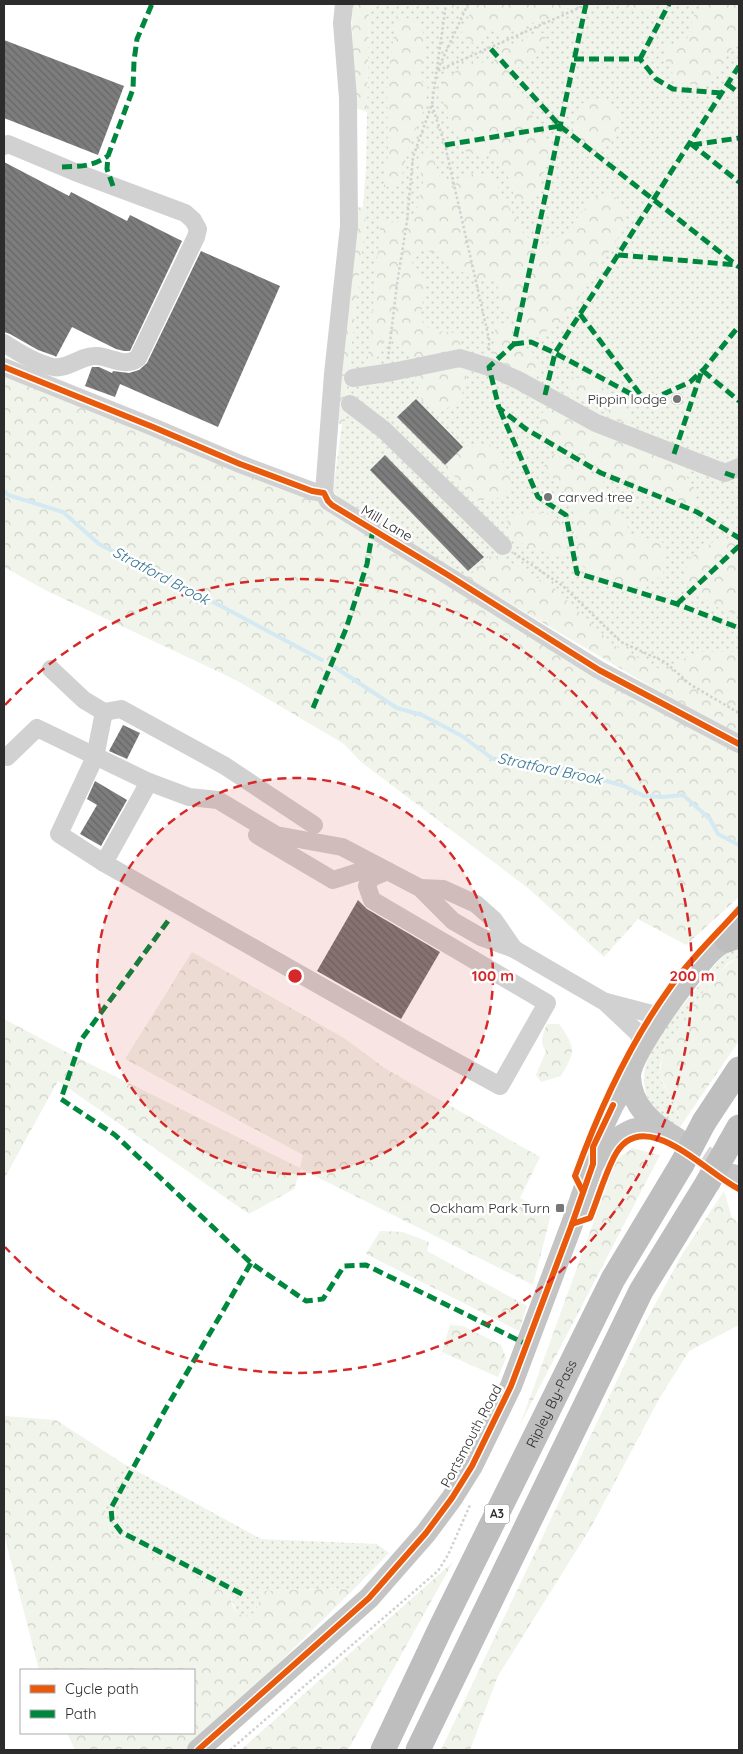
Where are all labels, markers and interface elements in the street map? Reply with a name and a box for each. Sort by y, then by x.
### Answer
place label: Pippin lodge [587,390,667,408]
marker: Pippin lodge [671,393,683,405]
place label: carved tree [558,488,633,506]
marker: carved tree [542,491,554,503]
street label: Mill Lane [358,501,416,545]
water label: Stratford Brook [110,542,215,610]
water label: Stratford Brook [496,748,606,789]
text: 100 m [472,966,514,985]
text: 200 m [670,966,715,985]
centre of rings [286,967,304,985]
place label: Ockham Park Turn [430,1199,550,1217]
marker: Ockham Park Turn [554,1202,566,1214]
street label: Ripley By-Pass [522,1357,581,1451]
street label: Portsmouth Road [436,1381,506,1491]
road number: A3 [484,1505,510,1524]
legend [20,1669,195,1734]
text: Cycle path [65,1679,139,1698]
text: Path [65,1704,97,1723]

